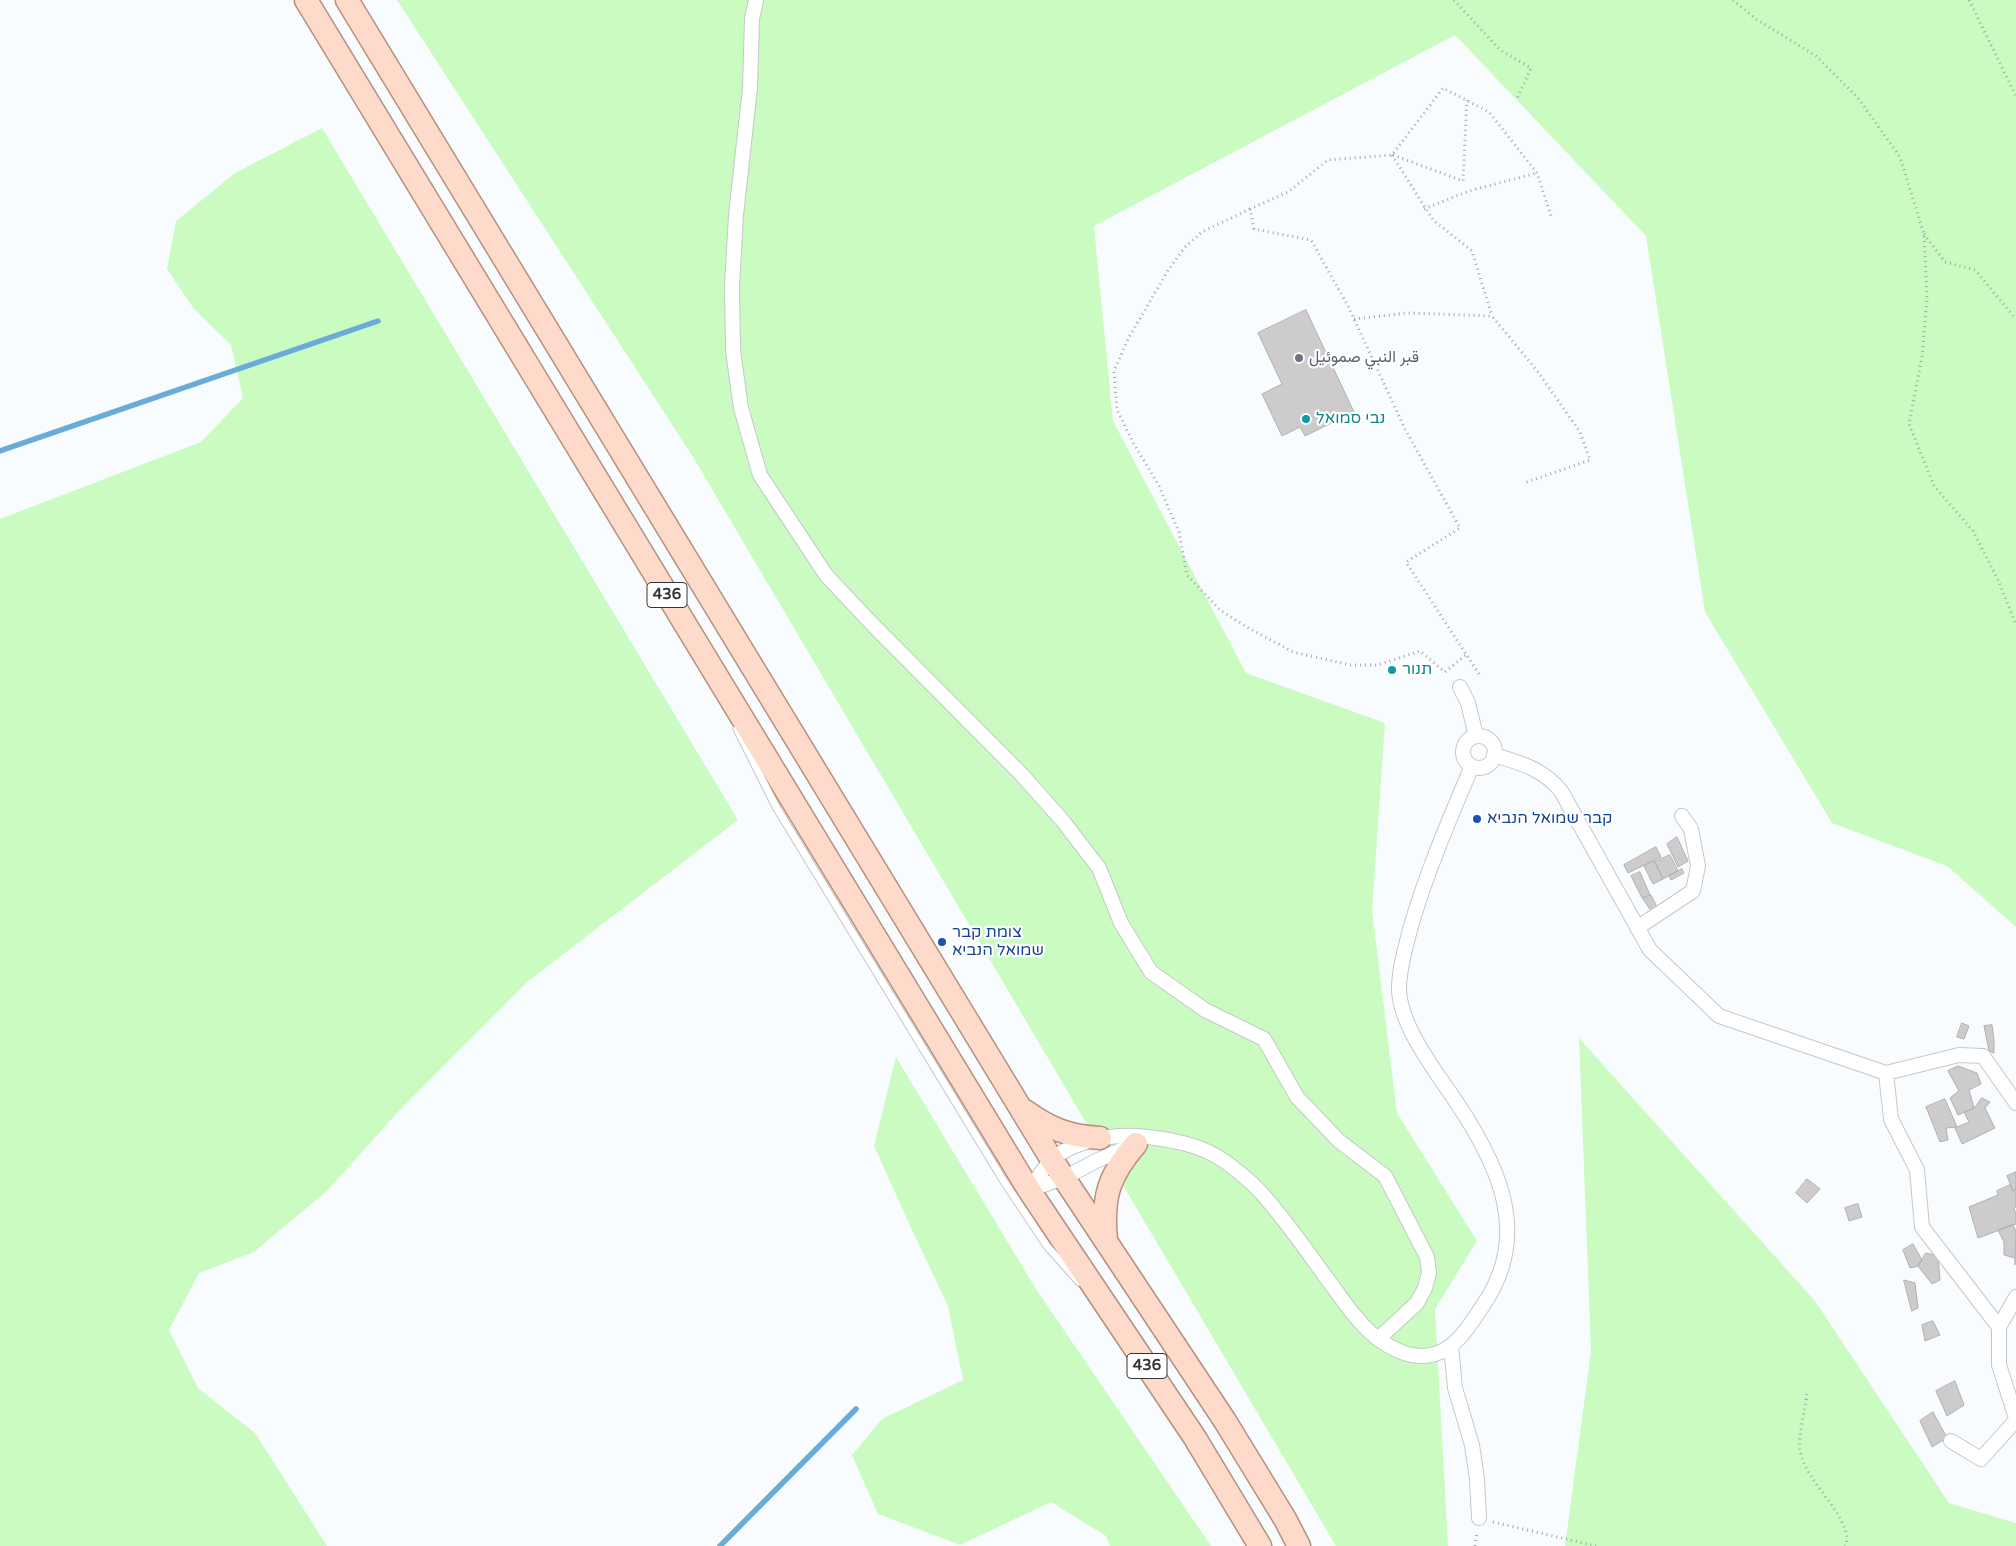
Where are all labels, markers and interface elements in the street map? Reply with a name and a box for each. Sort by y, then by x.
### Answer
place label: قبر النبي صموئيل [1309,348,1419,368]
marker: قبر النبي صموئيل [1293,352,1305,364]
place label: נבי סמואל [1316,409,1385,429]
marker: נבי סמואל [1300,413,1312,425]
road number: 436 [647,582,687,608]
place label: תנור [1402,660,1432,680]
marker: תנור [1386,664,1398,676]
place label: קבר שמואל הנביא [1487,809,1613,829]
marker: קבר שמואל הנביא [1471,813,1483,825]
place label: צומת קבר שמואל הנביא [952,923,1044,961]
marker: צומת קבר שמואל הנביא [936,936,948,948]
road number: 436 [1127,1354,1167,1378]

